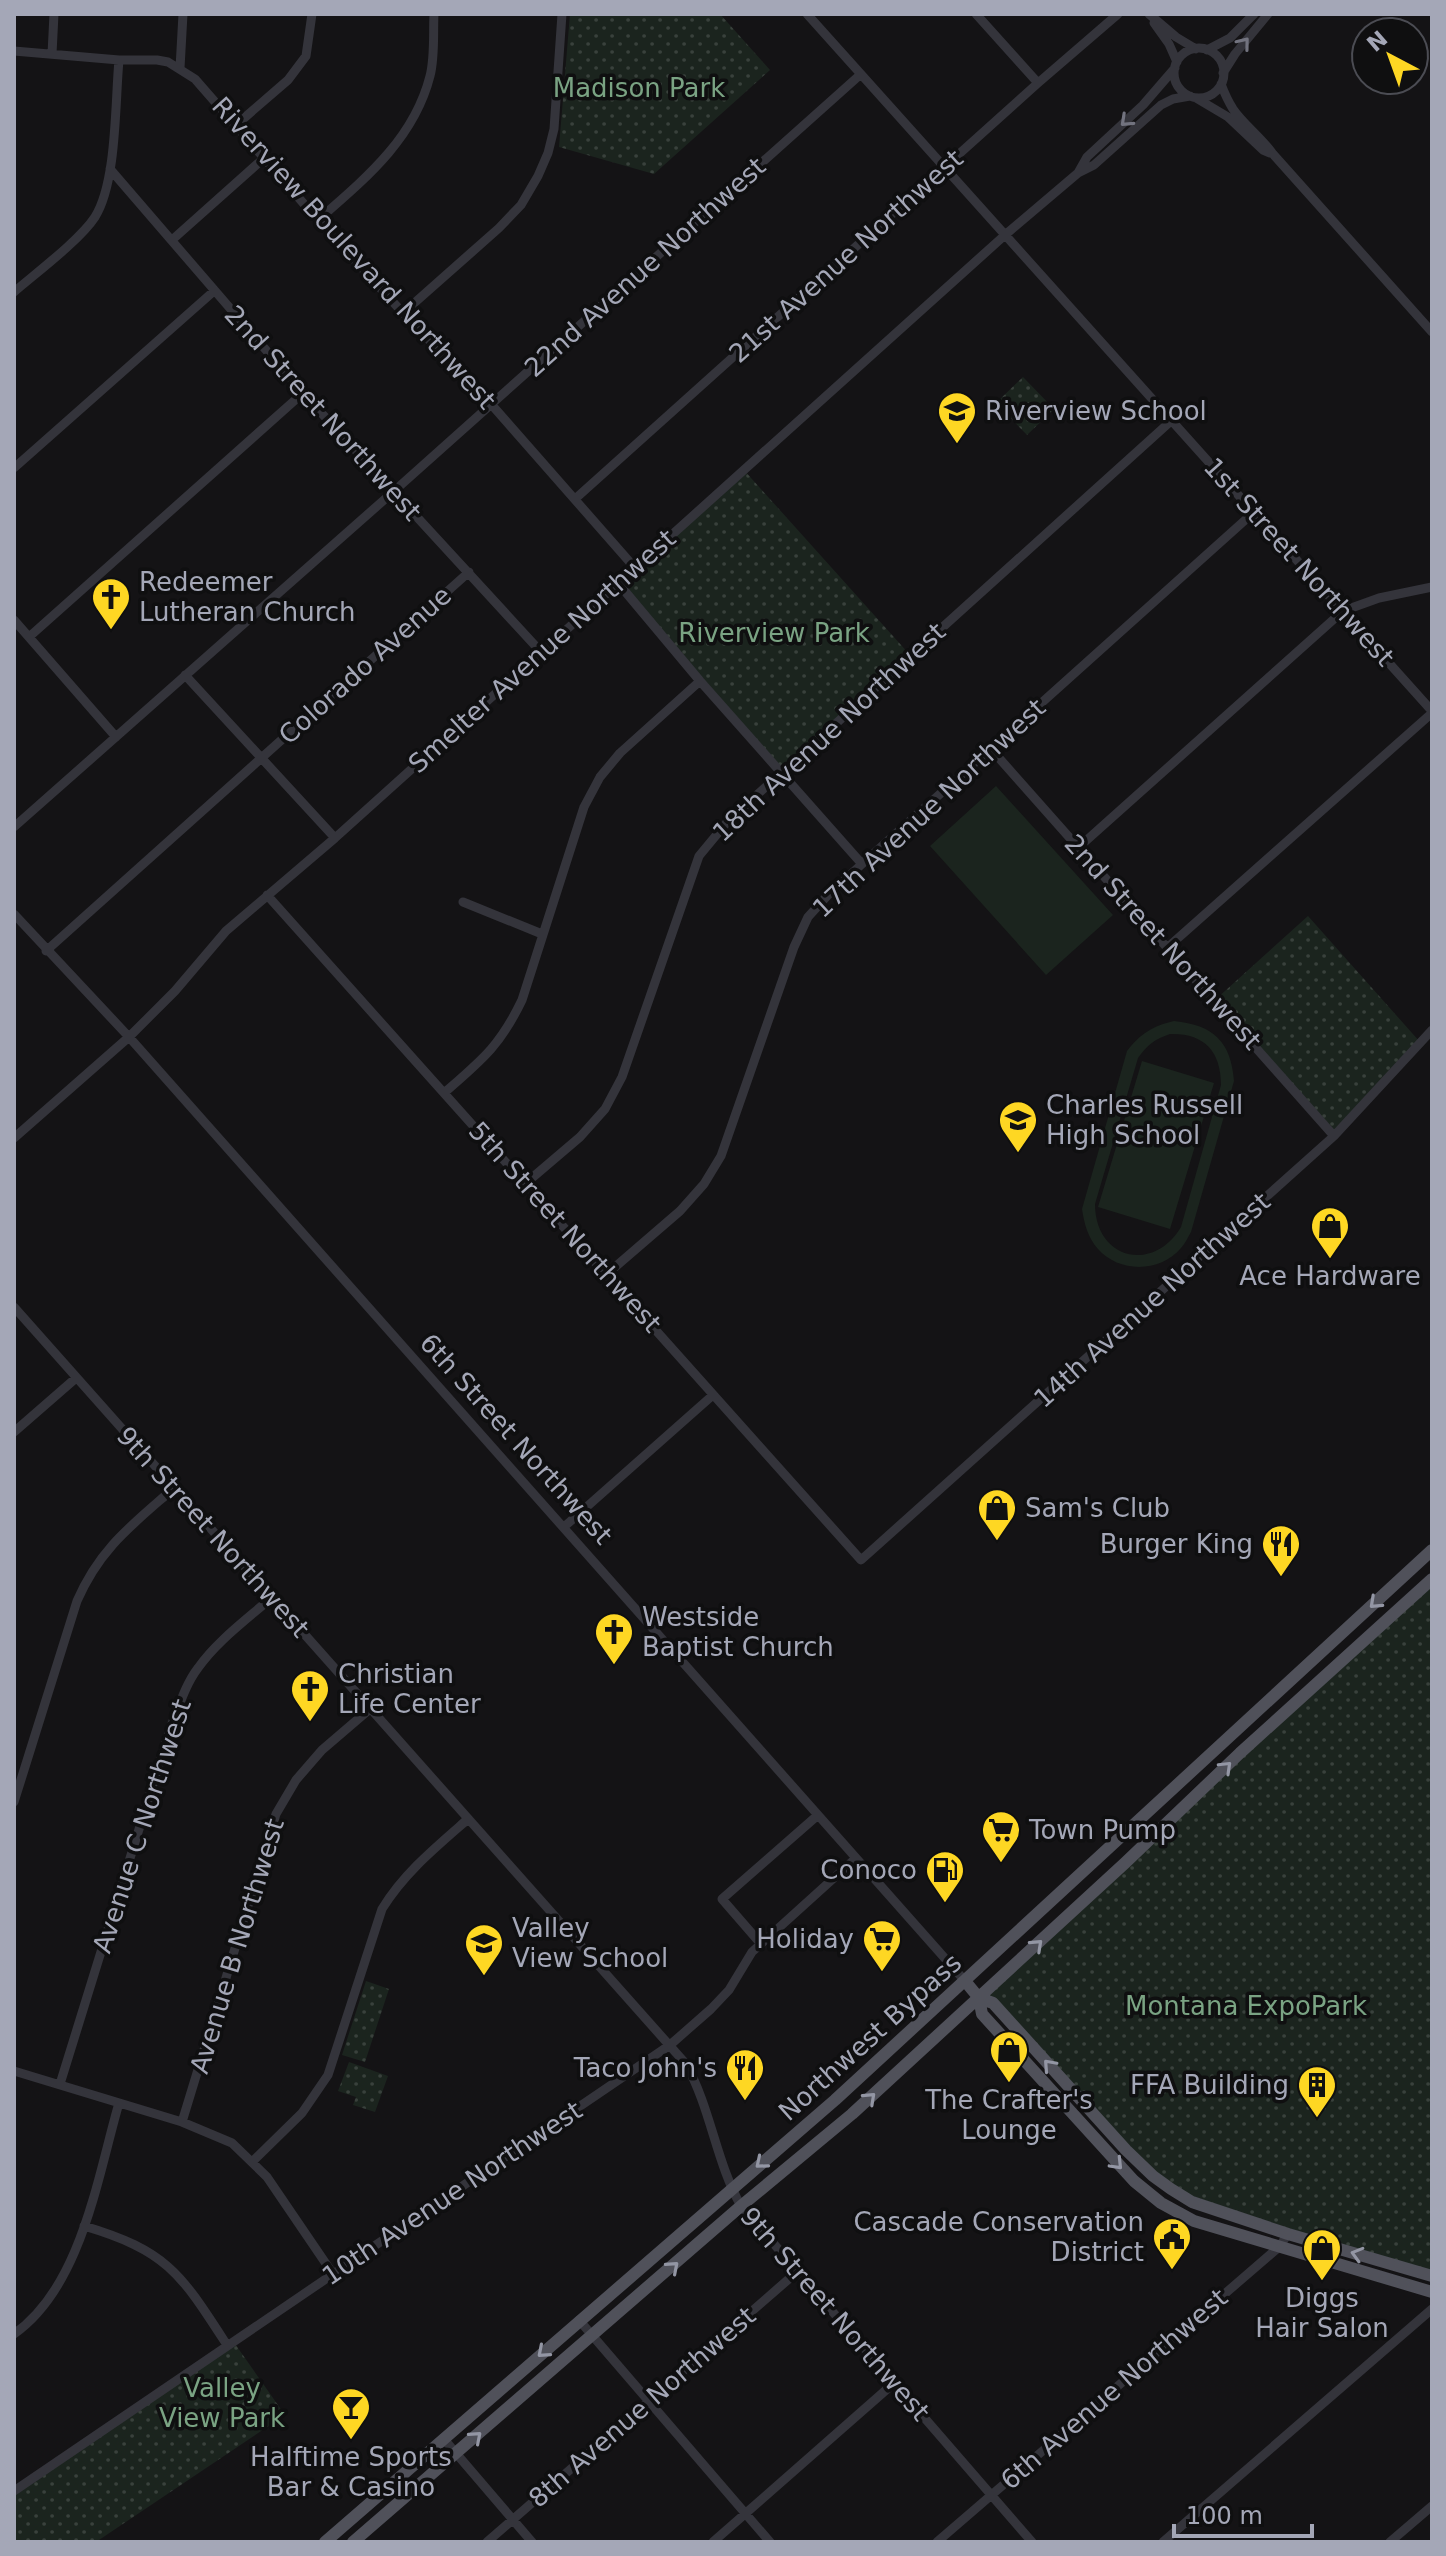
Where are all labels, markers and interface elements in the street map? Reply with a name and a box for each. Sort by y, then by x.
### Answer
north arrow [1350,16,1430,96]
text: N [1362,26,1392,57]
one-way arrow [1235,37,1249,52]
park label: Madison Park [553,73,725,103]
street label: Riverview Boulevard Northwest [206,91,502,415]
one-way arrow [1121,111,1136,125]
street label: 21st Avenue Northwest [723,143,969,369]
street label: 22nd Avenue Northwest [519,151,771,383]
street label: 2nd Street Northwest [219,299,427,527]
school or university icon: Riverview School [936,390,978,445]
place label: Riverview School [985,396,1207,426]
street label: 1st Street Northwest [1198,452,1400,672]
street label: Smelter Avenue Northwest [402,523,682,779]
place label: Redeemer Lutheran Church [139,567,356,627]
church icon: Redeemer Lutheran Church [90,576,132,631]
street label: Colorado Avenue [273,580,457,750]
street label: 18th Avenue Northwest [707,616,951,848]
park label: Riverview Park [678,618,870,648]
street label: 17th Avenue Northwest [807,692,1051,924]
street label: 2nd Street Northwest [1059,828,1267,1056]
place label: Charles Russell High School [1046,1090,1243,1150]
school or university icon: Charles Russell High School [997,1099,1039,1154]
street label: 5th Street Northwest [463,1116,667,1338]
street label: 14th Avenue Northwest [1028,1186,1276,1414]
shop icon: Ace Hardware [1309,1205,1351,1260]
place label: Ace Hardware [1239,1261,1421,1291]
street label: 6th Street Northwest [414,1328,618,1550]
street label: 9th Street Northwest [111,1421,315,1643]
shop icon: Sam's Club [976,1487,1018,1542]
place label: Sam's Club [1025,1493,1170,1523]
restaurant icon: Burger King [1260,1523,1302,1578]
place label: Burger King [1100,1529,1253,1559]
one-way arrow [1369,1594,1384,1608]
place label: Westside Baptist Church [642,1602,834,1662]
church icon: Westside Baptist Church [593,1611,635,1666]
place label: Christian Life Center [338,1659,481,1719]
church icon: Christian Life Center [289,1668,331,1723]
street label: Avenue C Northwest [87,1695,197,1957]
one-way arrow [1217,1762,1231,1776]
supermarket icon: Town Pump [980,1809,1022,1864]
street label: Avenue B Northwest [184,1815,290,2077]
place label: Town Pump [1028,1815,1176,1845]
fuel station icon: Conoco [924,1849,966,1904]
place label: Conoco [820,1855,917,1885]
place label: Valley View School [512,1913,668,1973]
supermarket icon: Holiday [861,1918,903,1973]
school or university icon: Valley View School [463,1922,505,1977]
place label: Holiday [756,1924,854,1954]
one-way arrow [1027,1941,1042,1955]
street label: Northwest Bypass [773,1947,967,2127]
park label: Montana ExpoPark [1125,1991,1367,2021]
shop icon: The Crafter's Lounge [988,2029,1030,2084]
restaurant icon: Taco John's [724,2047,766,2102]
place label: Taco John's [573,2053,717,2083]
one-way arrow [1044,2060,1059,2074]
building icon: FFA Building [1296,2064,1338,2119]
place label: FFA Building [1130,2070,1289,2100]
place label: The Crafter's Lounge [924,2085,1093,2145]
one-way arrow [861,2093,876,2107]
street label: 10th Avenue Northwest [317,2095,587,2291]
one-way arrow [756,2153,770,2168]
one-way arrow [1108,2155,1122,2169]
street label: 9th Street Northwest [734,2201,936,2427]
place label: Cascade Conservation District [853,2207,1144,2267]
public building icon: Cascade Conservation District [1151,2216,1193,2271]
shop icon: Diggs Hair Salon [1301,2227,1343,2282]
one-way arrow [1351,2247,1364,2263]
one-way arrow [663,2262,678,2276]
street label: 6th Avenue Northwest [995,2283,1233,2495]
place label: Diggs Hair Salon [1255,2283,1389,2343]
street label: 8th Avenue Northwest [523,2301,761,2513]
one-way arrow [537,2342,552,2356]
park label: Valley View Park [159,2373,285,2433]
bar icon: Halftime Sports Bar & Casino [330,2386,372,2441]
one-way arrow [467,2432,482,2447]
place label: Halftime Sports Bar & Casino [250,2442,452,2502]
scale bar [1174,2488,1312,2538]
text: 100 m [1186,2502,1263,2530]

